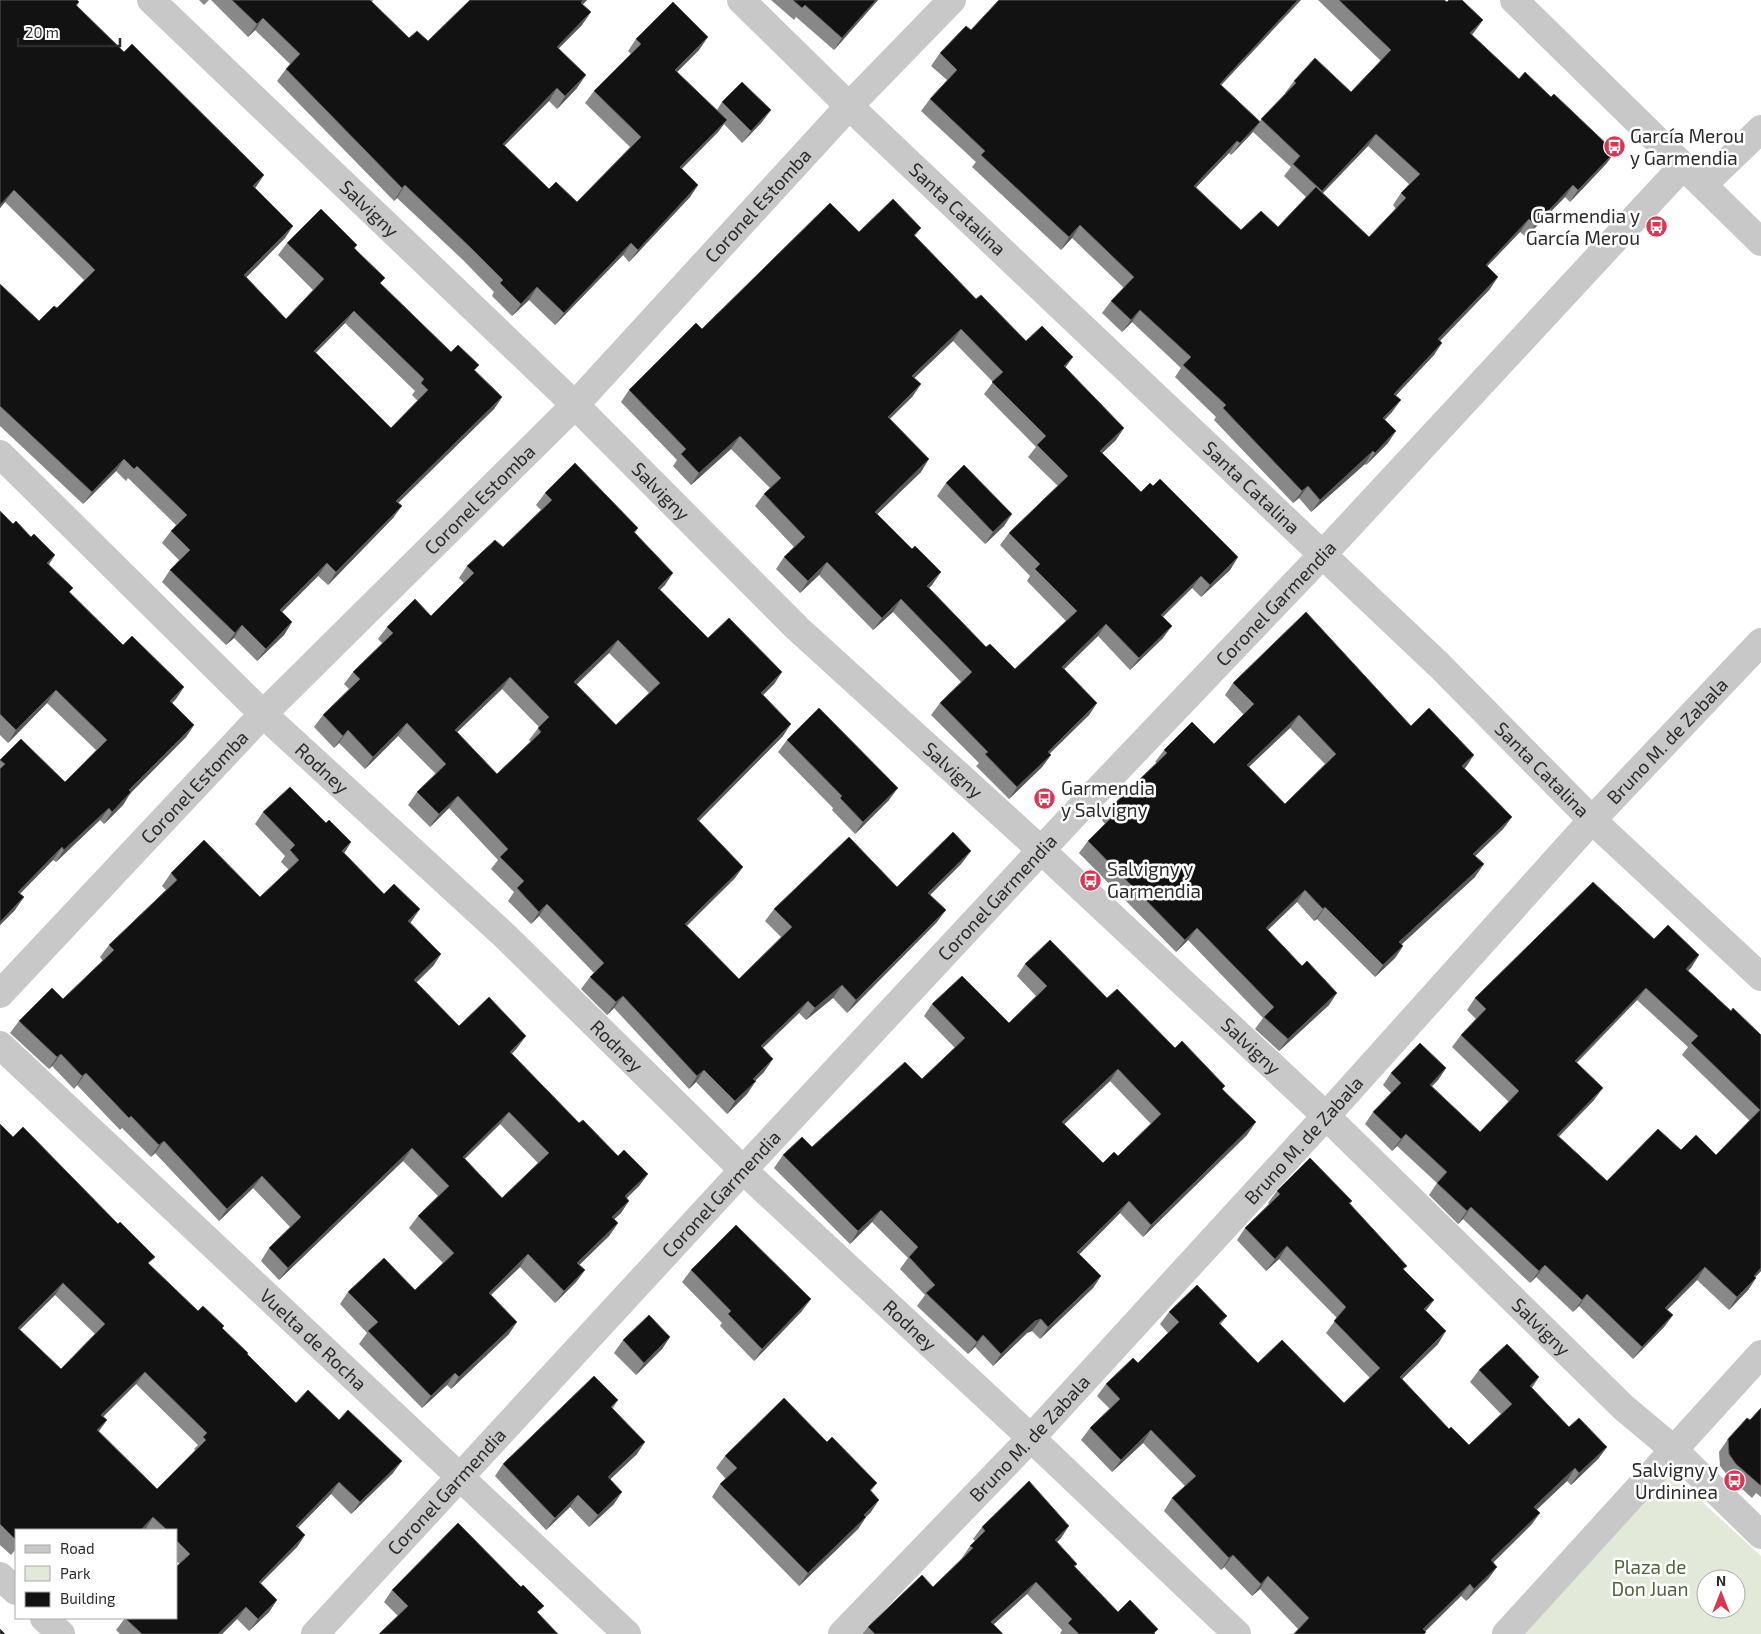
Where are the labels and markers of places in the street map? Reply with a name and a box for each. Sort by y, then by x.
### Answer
place label: García Merou y Garmendia [1630,124,1744,169]
bus stop icon: García Merou y Garmendia [1602,135,1626,159]
place label: Garmendia y García Merou [1526,204,1640,249]
bus stop icon: Garmendia y García Merou [1644,215,1668,239]
place label: Garmendia y Salvigny [1061,776,1155,821]
bus stop icon: Garmendia y Salvigny [1033,787,1057,811]
place label: Salvigny y Garmendia [1107,857,1201,902]
bus stop icon: Salvigny y Garmendia [1079,868,1103,892]
place label: Salvigny y Urdininea [1632,1458,1718,1503]
bus stop icon: Salvigny y Urdininea [1722,1469,1746,1493]

